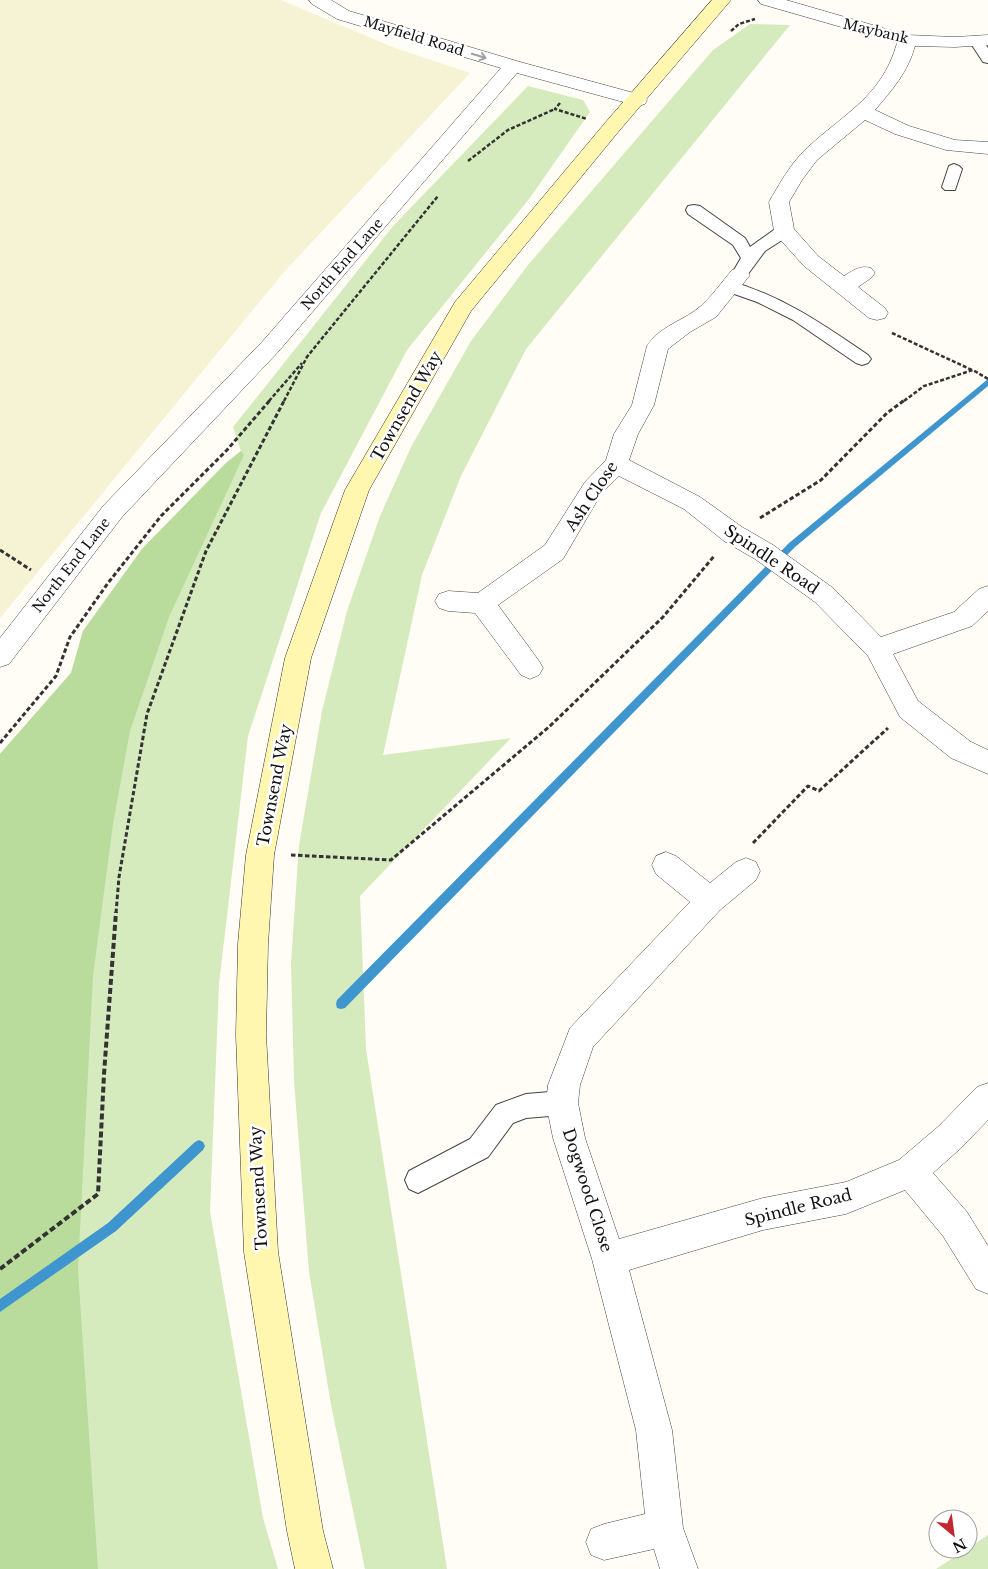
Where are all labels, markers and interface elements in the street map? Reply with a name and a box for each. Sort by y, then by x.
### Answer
street label: Mayfield Road [362,12,467,60]
street label: Maybank [841,15,911,47]
one-way arrow [471,51,487,61]
street label: North End Lane [297,214,387,314]
street label: Townsend Way [366,347,446,465]
street label: Ash Close [560,457,622,536]
street label: North End Lane [28,514,114,616]
street label: Spindle Road [721,520,823,598]
street label: Townsend Way [252,721,296,848]
street label: Townsend Way [245,1125,271,1251]
street label: Dogwood Close [559,1126,617,1254]
street label: Spindle Road [742,1184,854,1230]
north arrow [928,1509,978,1559]
text: N [949,1534,969,1556]

